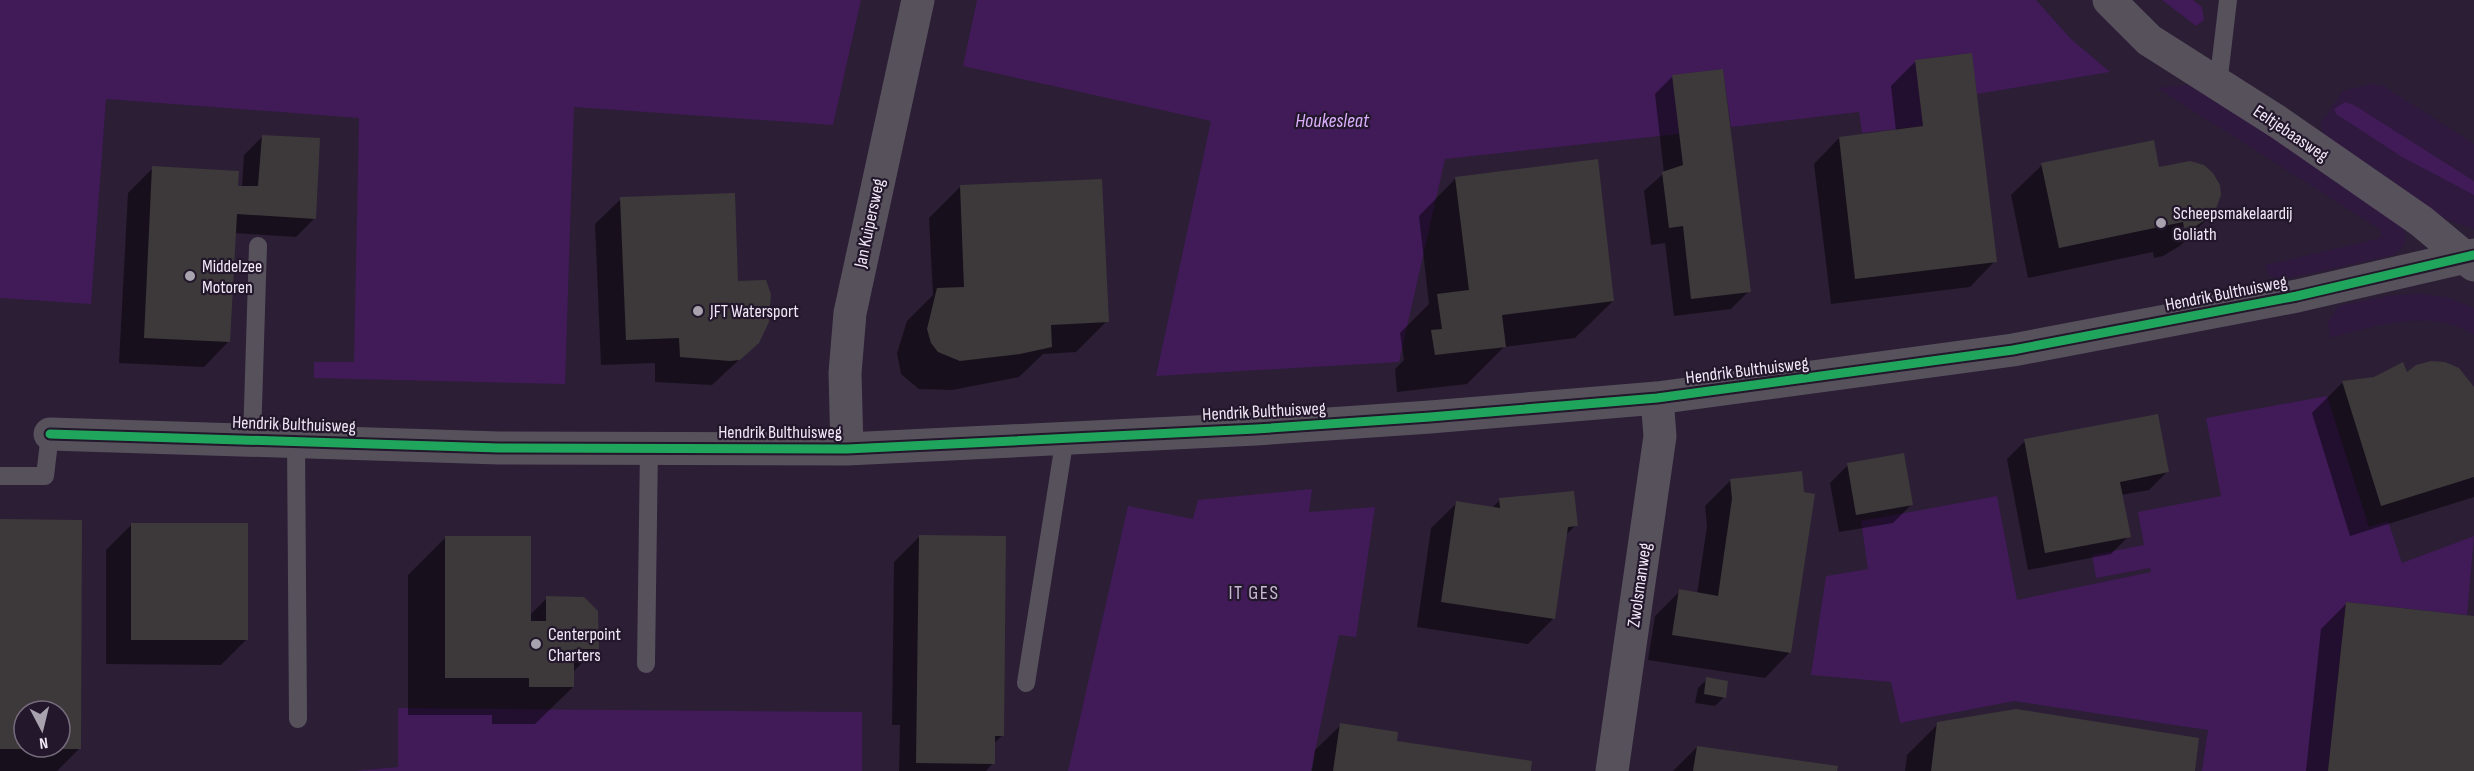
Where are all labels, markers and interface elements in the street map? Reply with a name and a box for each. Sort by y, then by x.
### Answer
street label: Eeltjebaasweg [2249,101,2332,166]
water label: Houkesleat [1295,109,1370,133]
street label: Jan Kuipersweg [850,177,889,271]
place label: Scheepsmakelaardij Goliath [2173,203,2292,245]
marker: Scheepsmakelaardij Goliath [2154,216,2168,230]
place label: Middelzee Motoren [202,256,262,298]
marker: Middelzee Motoren [183,269,197,283]
street label: Hendrik Bulthuisweg [2163,271,2289,316]
place label: JFT Watersport [709,301,799,322]
marker: JFT Watersport [691,304,705,318]
street label: Hendrik Bulthuisweg [1684,353,1810,388]
street label: Hendrik Bulthuisweg [1202,398,1326,425]
street label: Hendrik Bulthuisweg [232,412,356,437]
street label: Hendrik Bulthuisweg [718,422,842,443]
street label: Zwolsmanweg [1623,541,1656,629]
district label: IT GES [1228,581,1280,605]
place label: Centerpoint Charters [548,624,621,666]
marker: Centerpoint Charters [529,637,543,651]
north arrow [12,699,72,759]
text: N [38,732,49,752]

